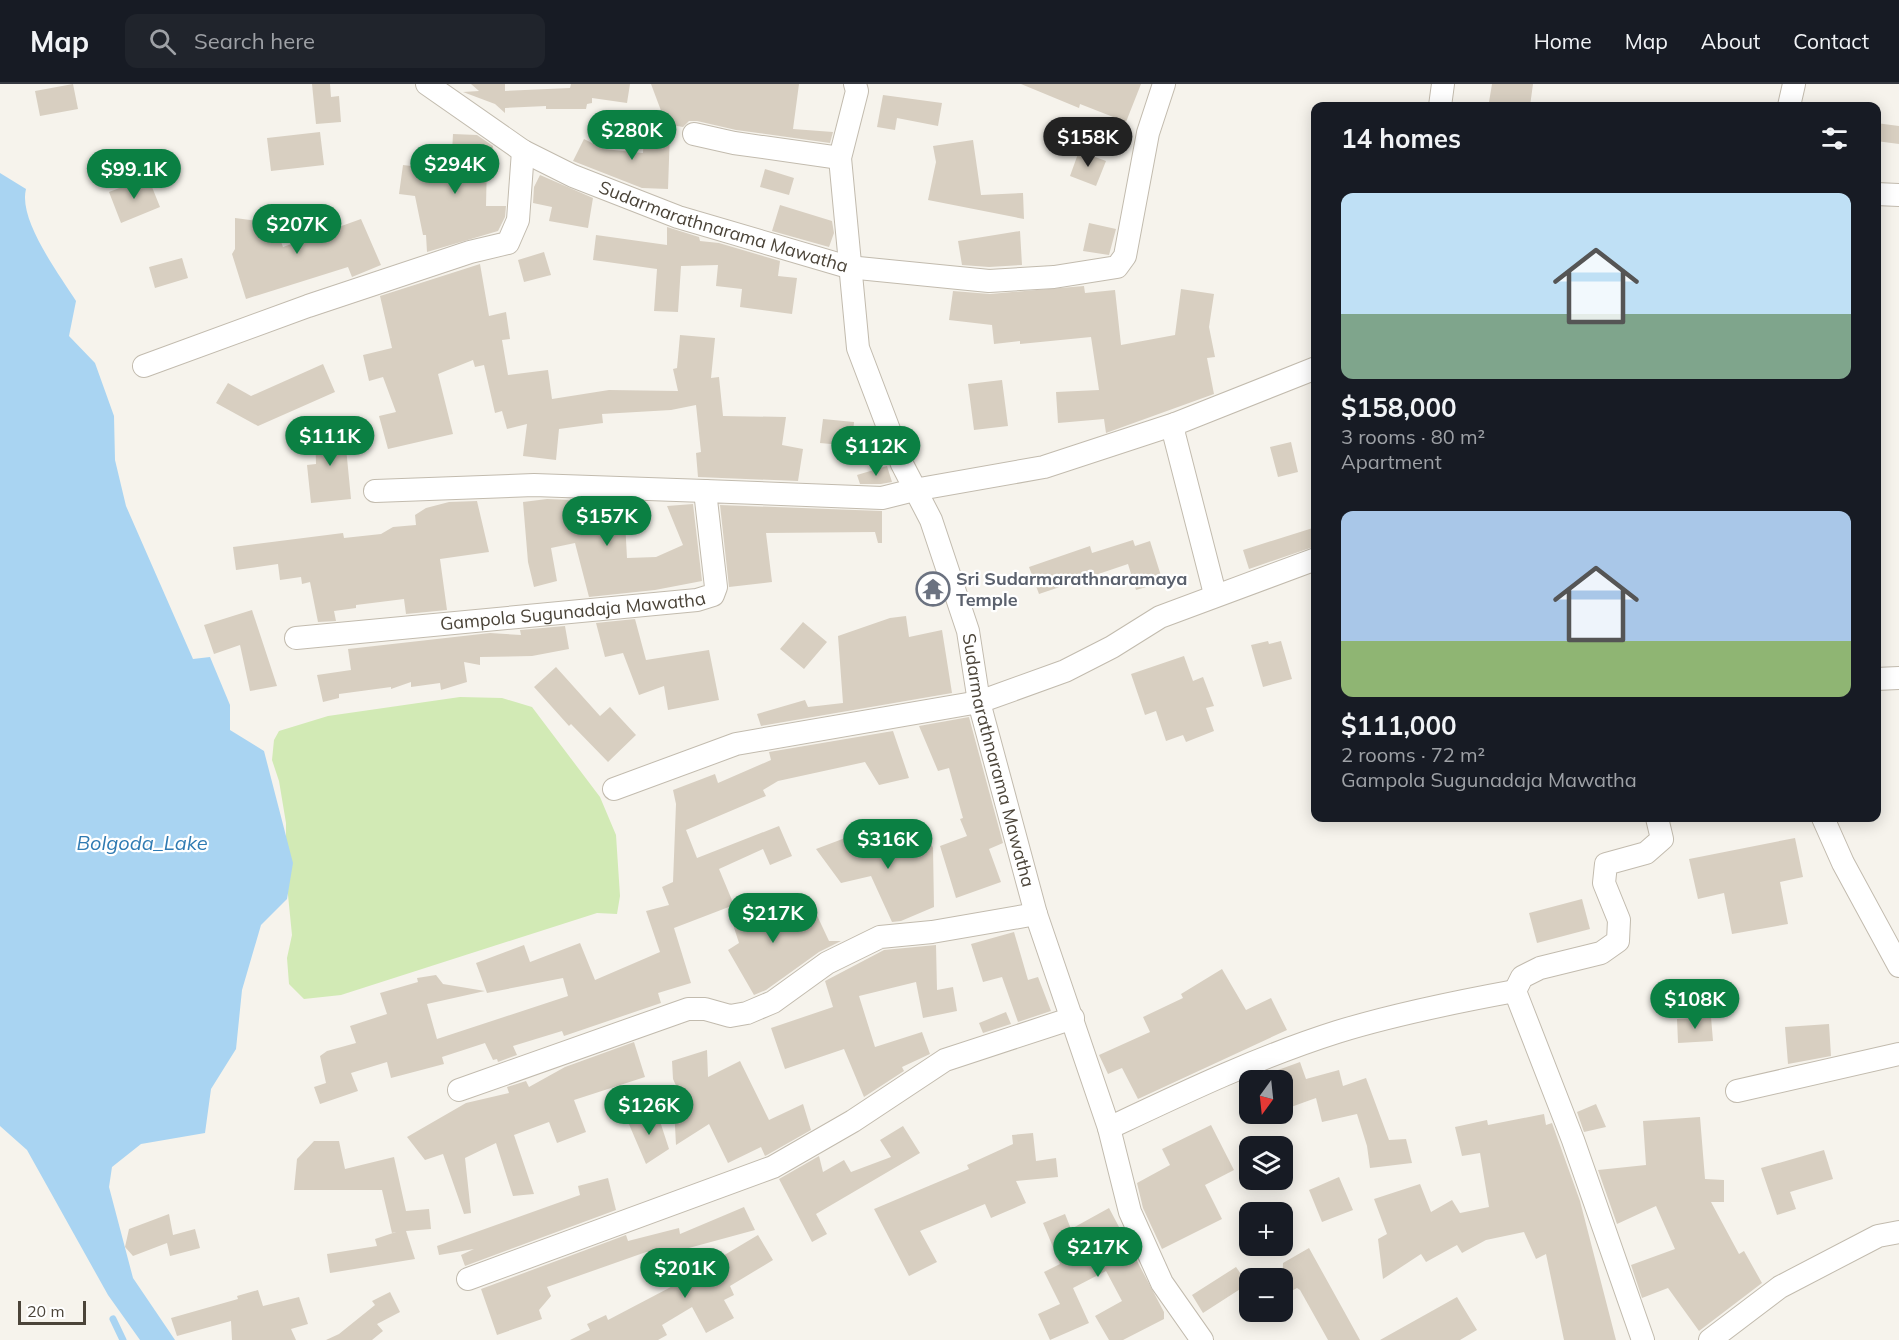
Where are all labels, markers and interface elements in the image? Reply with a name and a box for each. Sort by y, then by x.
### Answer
search box [125,14,545,68]
text: Map [30,24,89,59]
icon: search [146,25,179,58]
text: Search here [194,27,315,55]
text: Home [1534,28,1592,54]
text: Map [1625,28,1668,54]
text: About [1701,28,1760,54]
text: Contact [1793,28,1869,54]
pin: $280K [590,110,674,161]
text: $280K [601,117,663,142]
pin: $158K [1046,117,1130,168]
text: 14 homes [1341,122,1461,155]
icon: filters [1818,122,1851,155]
text: $158K [1057,124,1119,149]
pin: $294K [413,144,497,195]
pin: $99.1K [85,149,183,200]
text: $294K [424,151,486,176]
text: $99.1K [101,156,167,181]
street label: Sudarmarathnarama Mawatha [596,175,851,277]
pin: $207K [255,204,339,255]
text: $207K [266,211,328,236]
icon: home [1542,232,1650,340]
text: $158,000 [1341,391,1457,424]
pin: $111K [288,416,372,467]
text: $111K [299,423,361,448]
text: 3 rooms · 80 m² [1341,424,1485,449]
pin: $112K [834,426,918,477]
text: $112K [845,433,907,458]
text: Apartment [1341,449,1442,474]
pin: $157K [565,496,649,547]
text: $157K [576,503,638,528]
icon: home [1542,550,1650,658]
place label: Sri Sudarmarathnaramaya Temple [956,567,1187,611]
temple icon: Sri Sudarmarathnaramaya Temple [915,571,951,607]
street label: Gampola Sugunadaja Mawatha [439,586,708,635]
street label: Sudarmarathnarama Mawatha [957,631,1040,889]
text: $111,000 [1341,709,1457,742]
text: 2 rooms · 72 m² [1341,742,1485,767]
text: Gampola Sugunadaja Mawatha [1341,767,1637,792]
pin: $316K [846,819,930,870]
text: $316K [857,826,919,851]
water label: Bolgoda_Lake [76,830,208,855]
pin: $217K [731,893,815,944]
text: $217K [742,900,804,925]
pin: $108K [1653,979,1737,1030]
text: $108K [1664,986,1726,1011]
north arrow [1239,1070,1293,1124]
map controls [1239,1070,1293,1322]
pin: $126K [607,1085,691,1136]
text: $126K [618,1092,680,1117]
button: layers [1239,1136,1293,1190]
button: + [1239,1202,1293,1256]
pin: $217K [1056,1227,1140,1278]
text: $217K [1067,1234,1129,1259]
pin: $201K [643,1248,727,1299]
text: $201K [654,1255,716,1280]
button: − [1239,1268,1293,1322]
scale bar [18,1298,86,1326]
text: 20 m [27,1301,64,1321]

